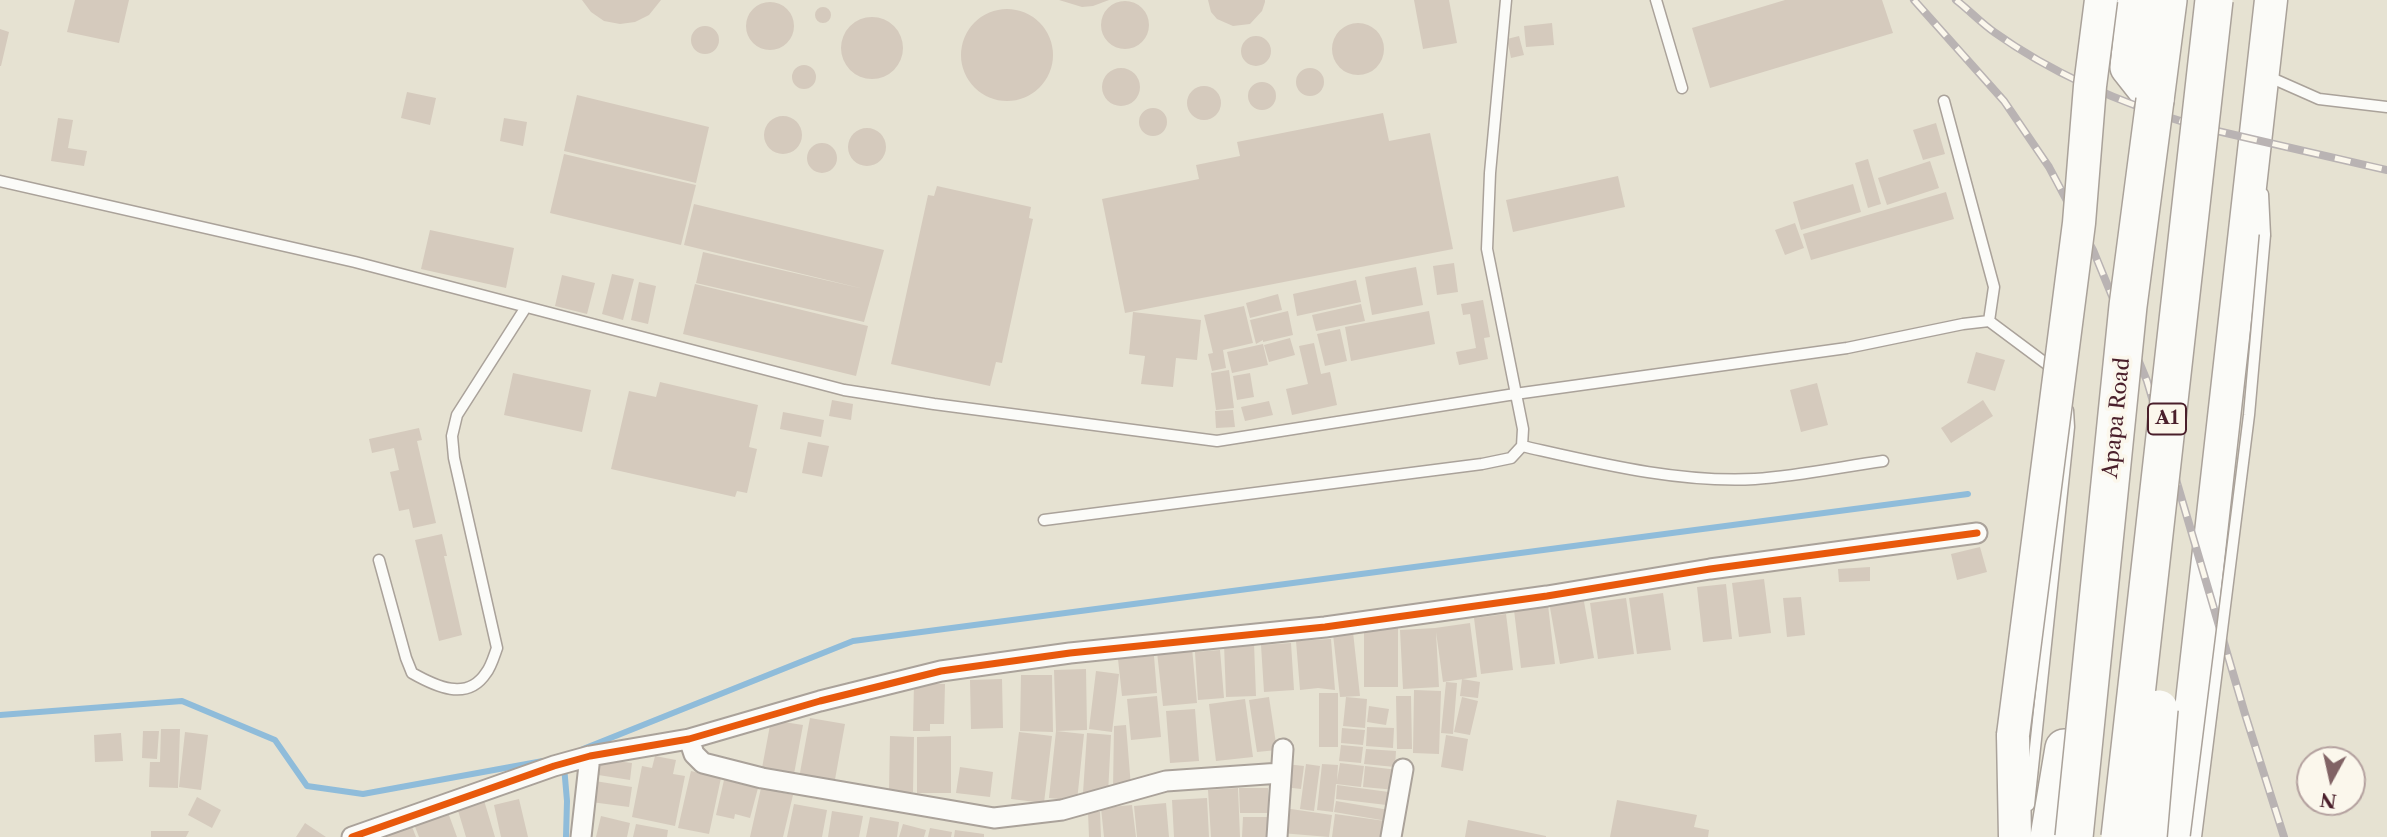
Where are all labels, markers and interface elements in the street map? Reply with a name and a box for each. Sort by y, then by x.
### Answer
street label: Apapa Road [2098,356,2136,480]
road number: A1 [2148,404,2186,434]
north arrow [2296,746,2366,816]
text: N [2319,788,2338,813]

